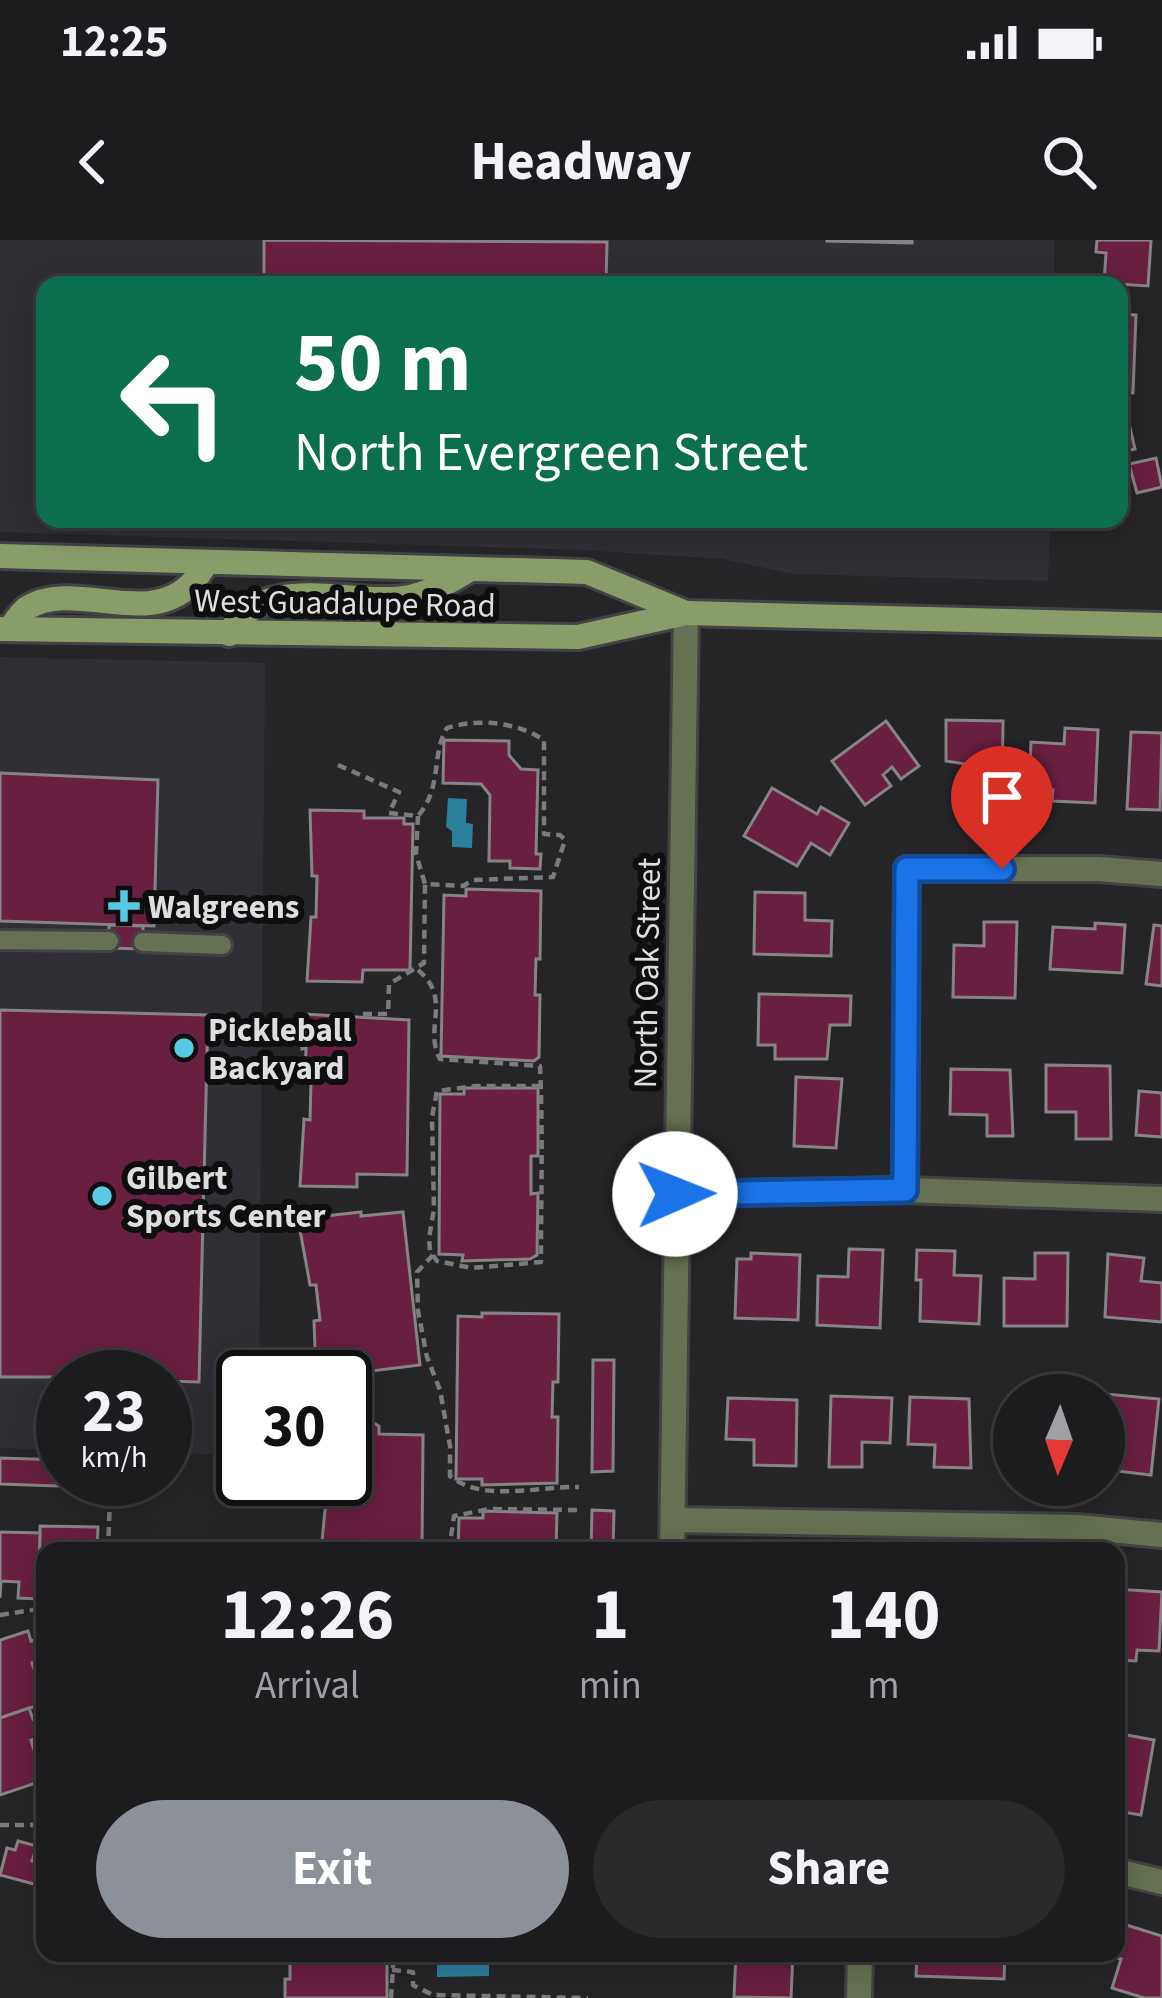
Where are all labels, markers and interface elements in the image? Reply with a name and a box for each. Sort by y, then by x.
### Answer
text: 12:25 [60,10,169,74]
text: Headway [470,124,692,201]
icon: back [60,129,126,195]
icon: search [1036,129,1102,195]
text: 50 m [294,304,472,424]
icon: left [96,324,252,480]
text: North Evergreen Street [294,415,808,492]
street label: West Guadalupe Road [194,577,496,630]
pin [951,746,1053,869]
icon: arrive [969,764,1035,830]
street label: North Oak Street [622,857,673,1089]
place label: Walgreens [148,884,299,931]
marker: Walgreens [111,893,137,919]
place label: Pickleball Backyard [208,1007,352,1092]
marker: Pickleball Backyard [171,1035,197,1061]
position arrow [612,1131,738,1257]
place label: Gilbert Sports Center [126,1155,327,1240]
marker: Gilbert Sports Center [89,1183,115,1209]
speed limit sign: 30 [216,1350,372,1506]
text: 23 [82,1370,146,1455]
north arrow [993,1374,1125,1506]
map controls [993,1374,1125,1506]
text: km/h [81,1436,147,1479]
text: 12:26 [221,1564,394,1667]
text: 1 [591,1564,629,1667]
text: 140 [826,1564,941,1667]
text: Arrival [255,1658,360,1714]
text: min [579,1658,642,1714]
text: m [867,1658,900,1714]
button: Exit [96,1800,569,1938]
button: Share [593,1800,1065,1938]

